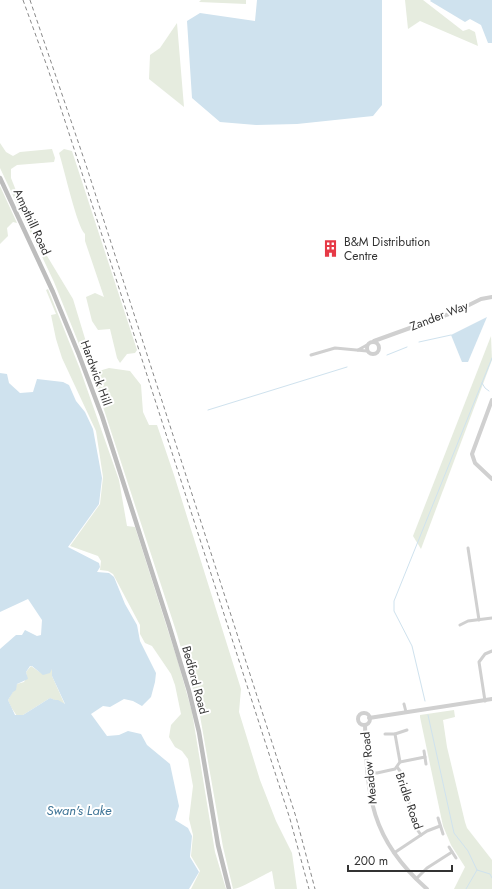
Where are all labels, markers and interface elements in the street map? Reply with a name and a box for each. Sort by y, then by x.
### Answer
street label: Ampthill Road [9,186,55,258]
place label: B&M Distribution Centre [344,233,430,265]
building icon: B&M Distribution Centre [321,239,341,259]
street label: Zander Way [407,296,471,335]
street label: Hardwick Hill [76,338,116,408]
street label: Bedford Road [177,644,213,716]
street label: Meadow Road [356,731,382,805]
street label: Bridle Road [391,770,427,832]
water label: Swan's Lake [47,801,112,820]
scale bar [348,847,452,873]
text: 200 m [354,852,388,870]

